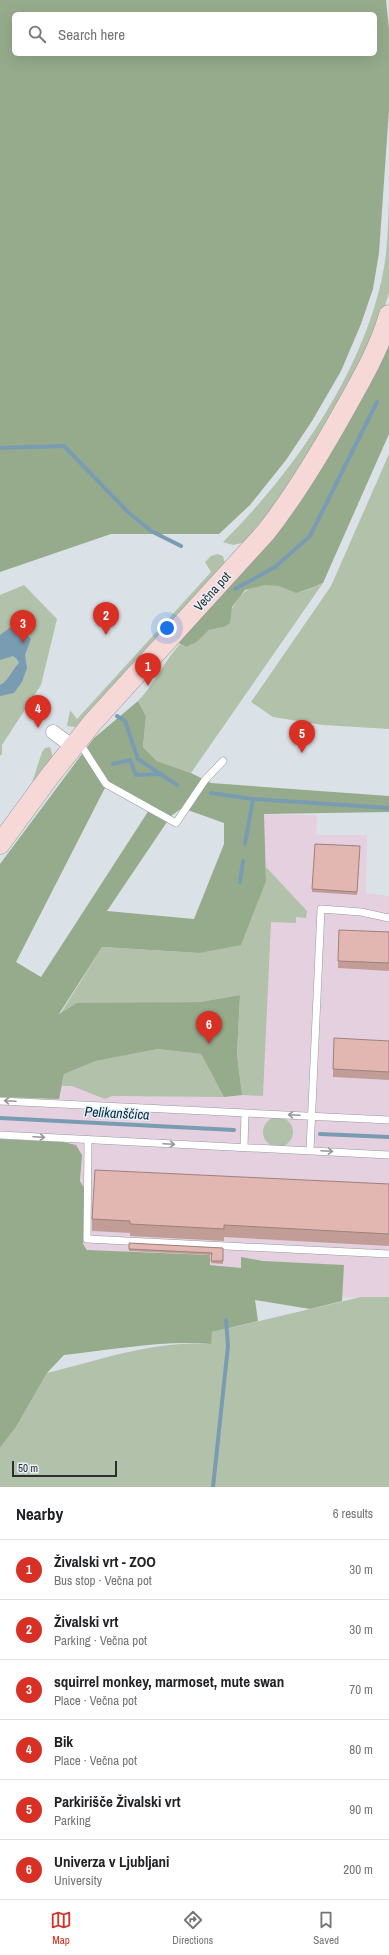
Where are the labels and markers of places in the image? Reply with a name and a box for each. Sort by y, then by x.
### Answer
pin: 2 [93,602,119,635]
pin: 3 [10,610,36,643]
pin: 1 [135,653,161,686]
pin: 4 [25,695,51,728]
pin: 5 [289,720,315,753]
pin: 6 [196,1011,222,1044]

